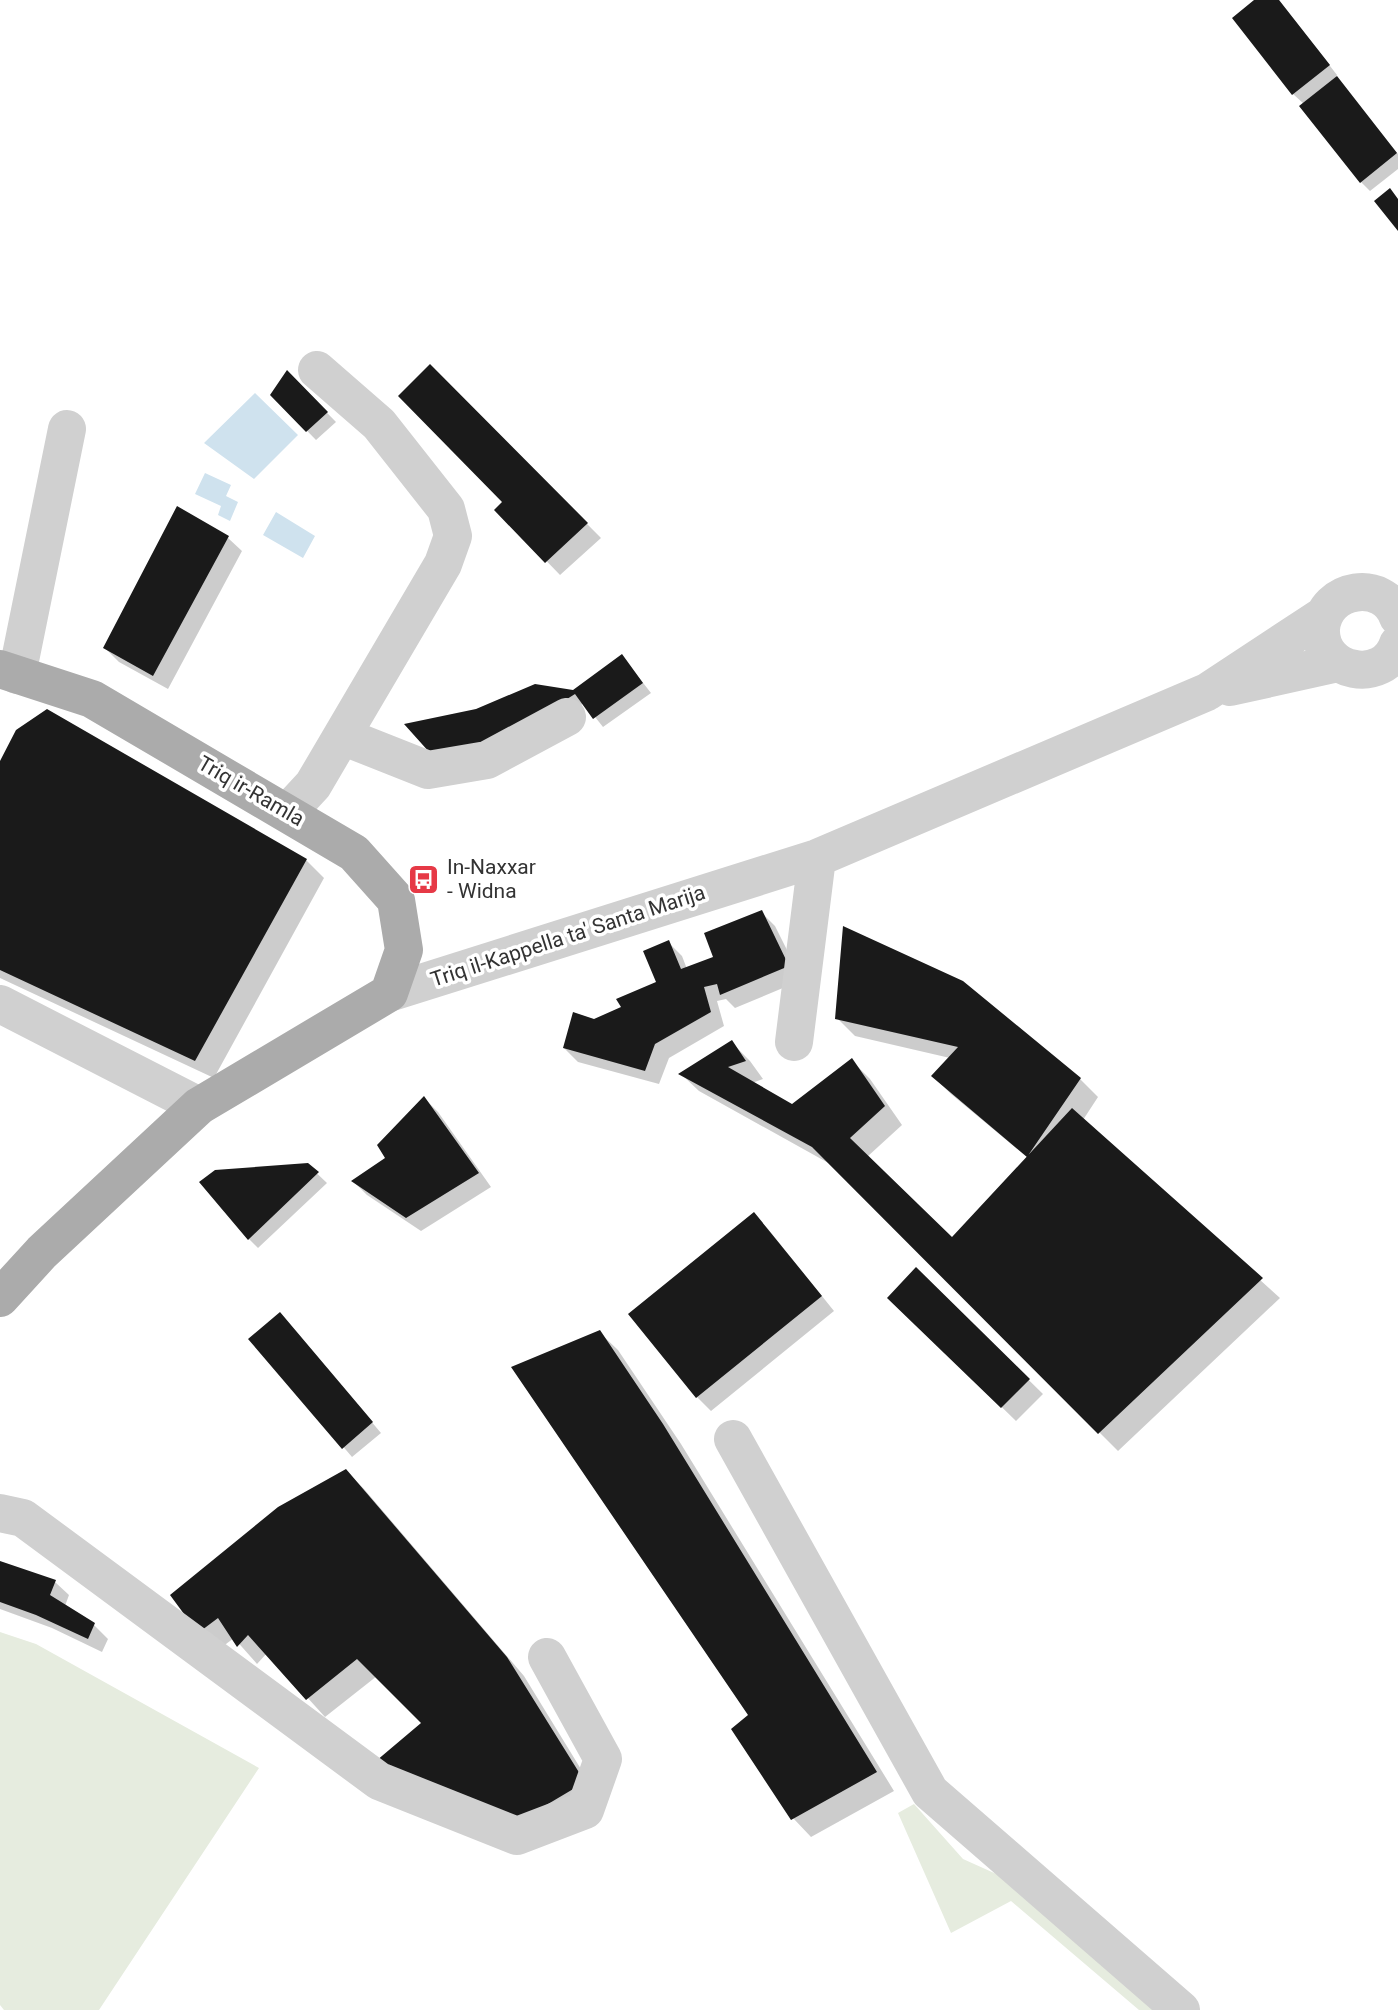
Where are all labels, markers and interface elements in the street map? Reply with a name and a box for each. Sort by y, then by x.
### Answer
street label: Triq ir-Ramla [194,751,308,831]
place label: In-Naxxar - Widna [447,855,536,903]
bus stop icon: In-Naxxar - Widna [407,862,441,896]
street label: Triq il-Kappella ta' Santa Marija [428,880,708,992]

